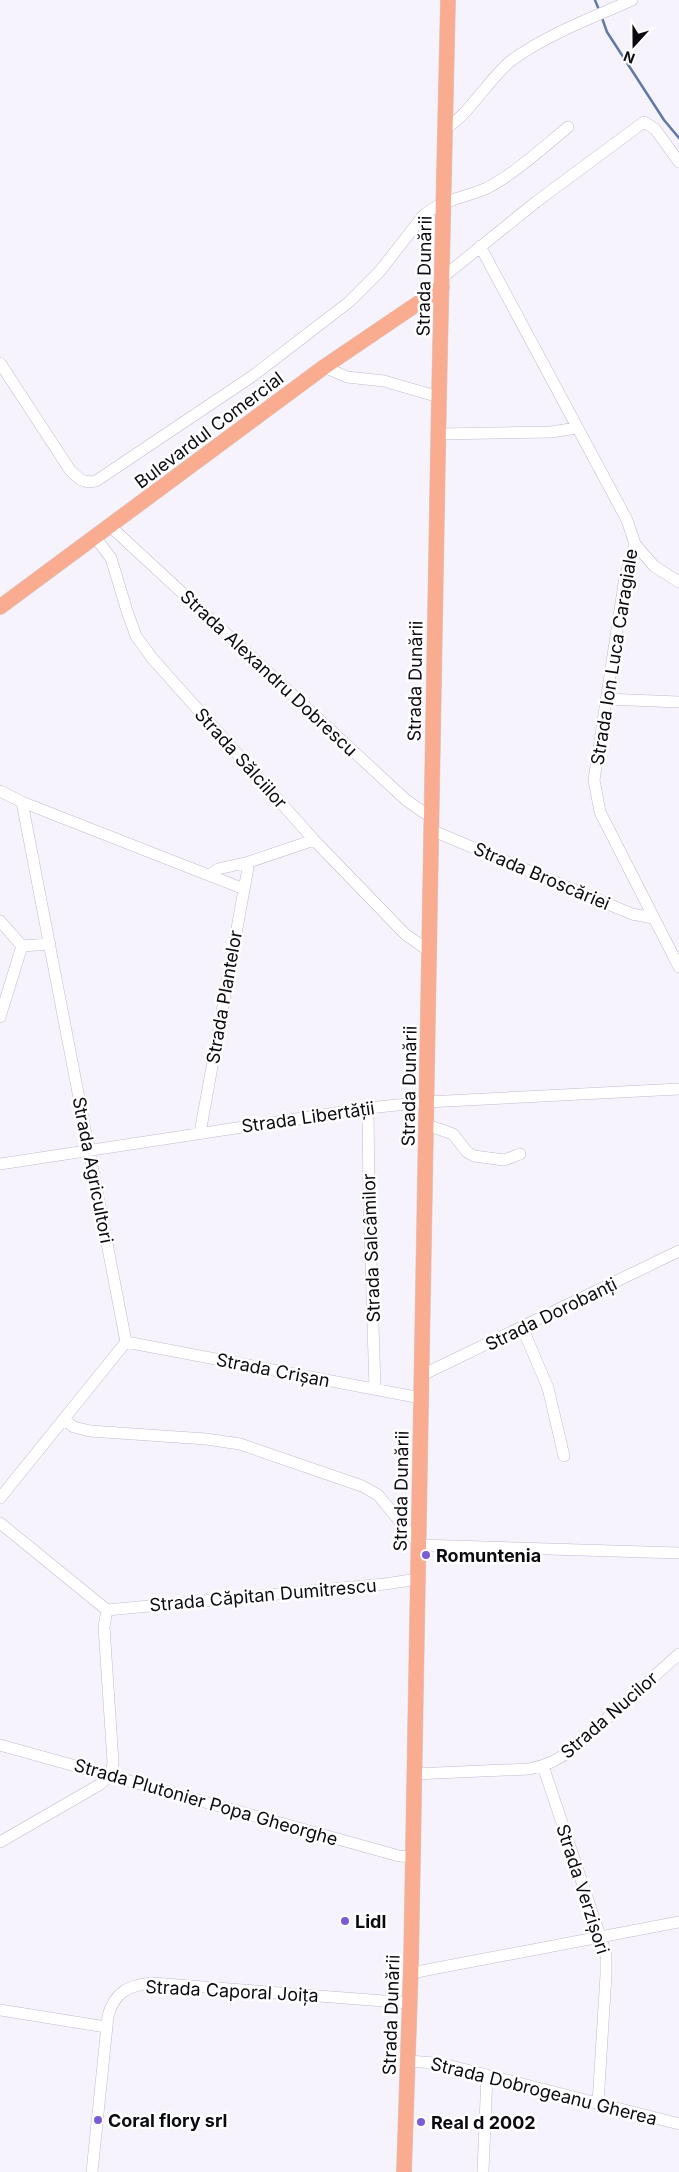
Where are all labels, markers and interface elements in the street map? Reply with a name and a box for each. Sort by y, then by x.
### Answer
north arrow [609,20,659,70]
text: N [621,48,637,67]
street label: Strada Dunării [412,215,436,337]
street label: Bulevardul Comercial [131,367,287,493]
street label: Strada Ion Luca Caragiale [587,547,641,767]
street label: Strada Alexandru Dobrescu [176,586,362,760]
street label: Strada Dunării [403,620,427,742]
street label: Strada Sălciilor [191,704,292,813]
street label: Strada Broscăriei [471,838,613,914]
street label: Strada Plantelor [202,928,246,1065]
street label: Strada Dunării [397,1025,421,1147]
street label: Strada Agricultori [68,1095,118,1245]
street label: Strada Libertății [240,1097,376,1138]
street label: Strada Salcâmilor [358,1173,384,1323]
street label: Strada Dorobanți [482,1273,621,1356]
street label: Strada Crișan [214,1349,332,1392]
street label: Strada Dunării [389,1430,413,1552]
place label: Romuntenia [436,1545,541,1566]
marker: Romuntenia [420,1549,432,1561]
street label: Strada Căpitan Dumitrescu [149,1575,377,1615]
street label: Strada Nucilor [556,1667,662,1763]
street label: Strada Plutonier Popa Gheorghe [72,1754,340,1850]
street label: Strada Verzișori [551,1821,614,1957]
place label: Lidl [355,1911,386,1932]
marker: Lidl [339,1915,351,1927]
street label: Strada Dunării [378,1954,404,2076]
street label: Strada Caporal Joița [145,1976,319,2007]
street label: Strada Dobrogeanu Gherea [429,2053,659,2129]
place label: Coral flory srl [108,2110,227,2131]
place label: Real d 2002 [431,2112,536,2133]
marker: Coral flory srl [92,2114,104,2126]
marker: Real d 2002 [415,2116,427,2128]

